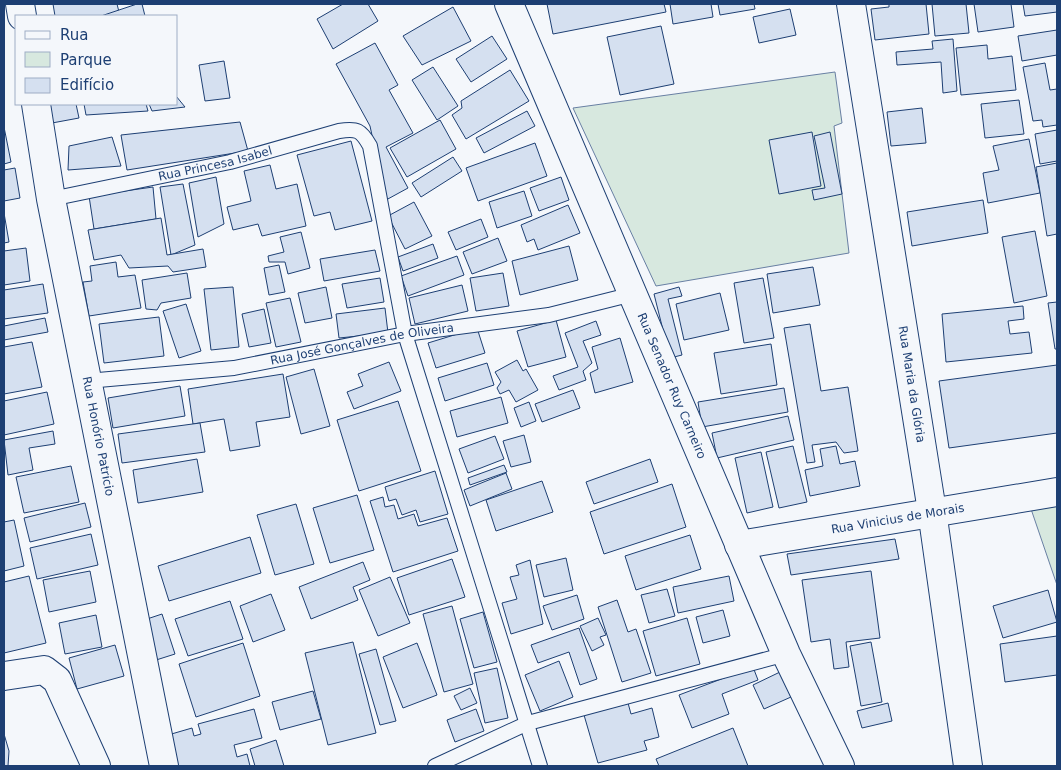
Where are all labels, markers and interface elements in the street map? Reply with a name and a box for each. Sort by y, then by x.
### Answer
legend [15,15,178,105]
text: Rua [60,26,88,44]
text: Parque [60,51,112,69]
text: Edifício [60,76,114,94]
street label: Rua Princesa Isabel [157,143,274,184]
street label: Rua Senador Ruy Carneiro [634,311,709,461]
street label: Rua José Gonçalves de Oliveira [269,321,455,368]
street label: Rua Maria da Glória [895,325,928,444]
street label: Rua Honório Patrício [80,375,117,497]
street label: Rua Vinicius de Morais [830,501,966,537]

